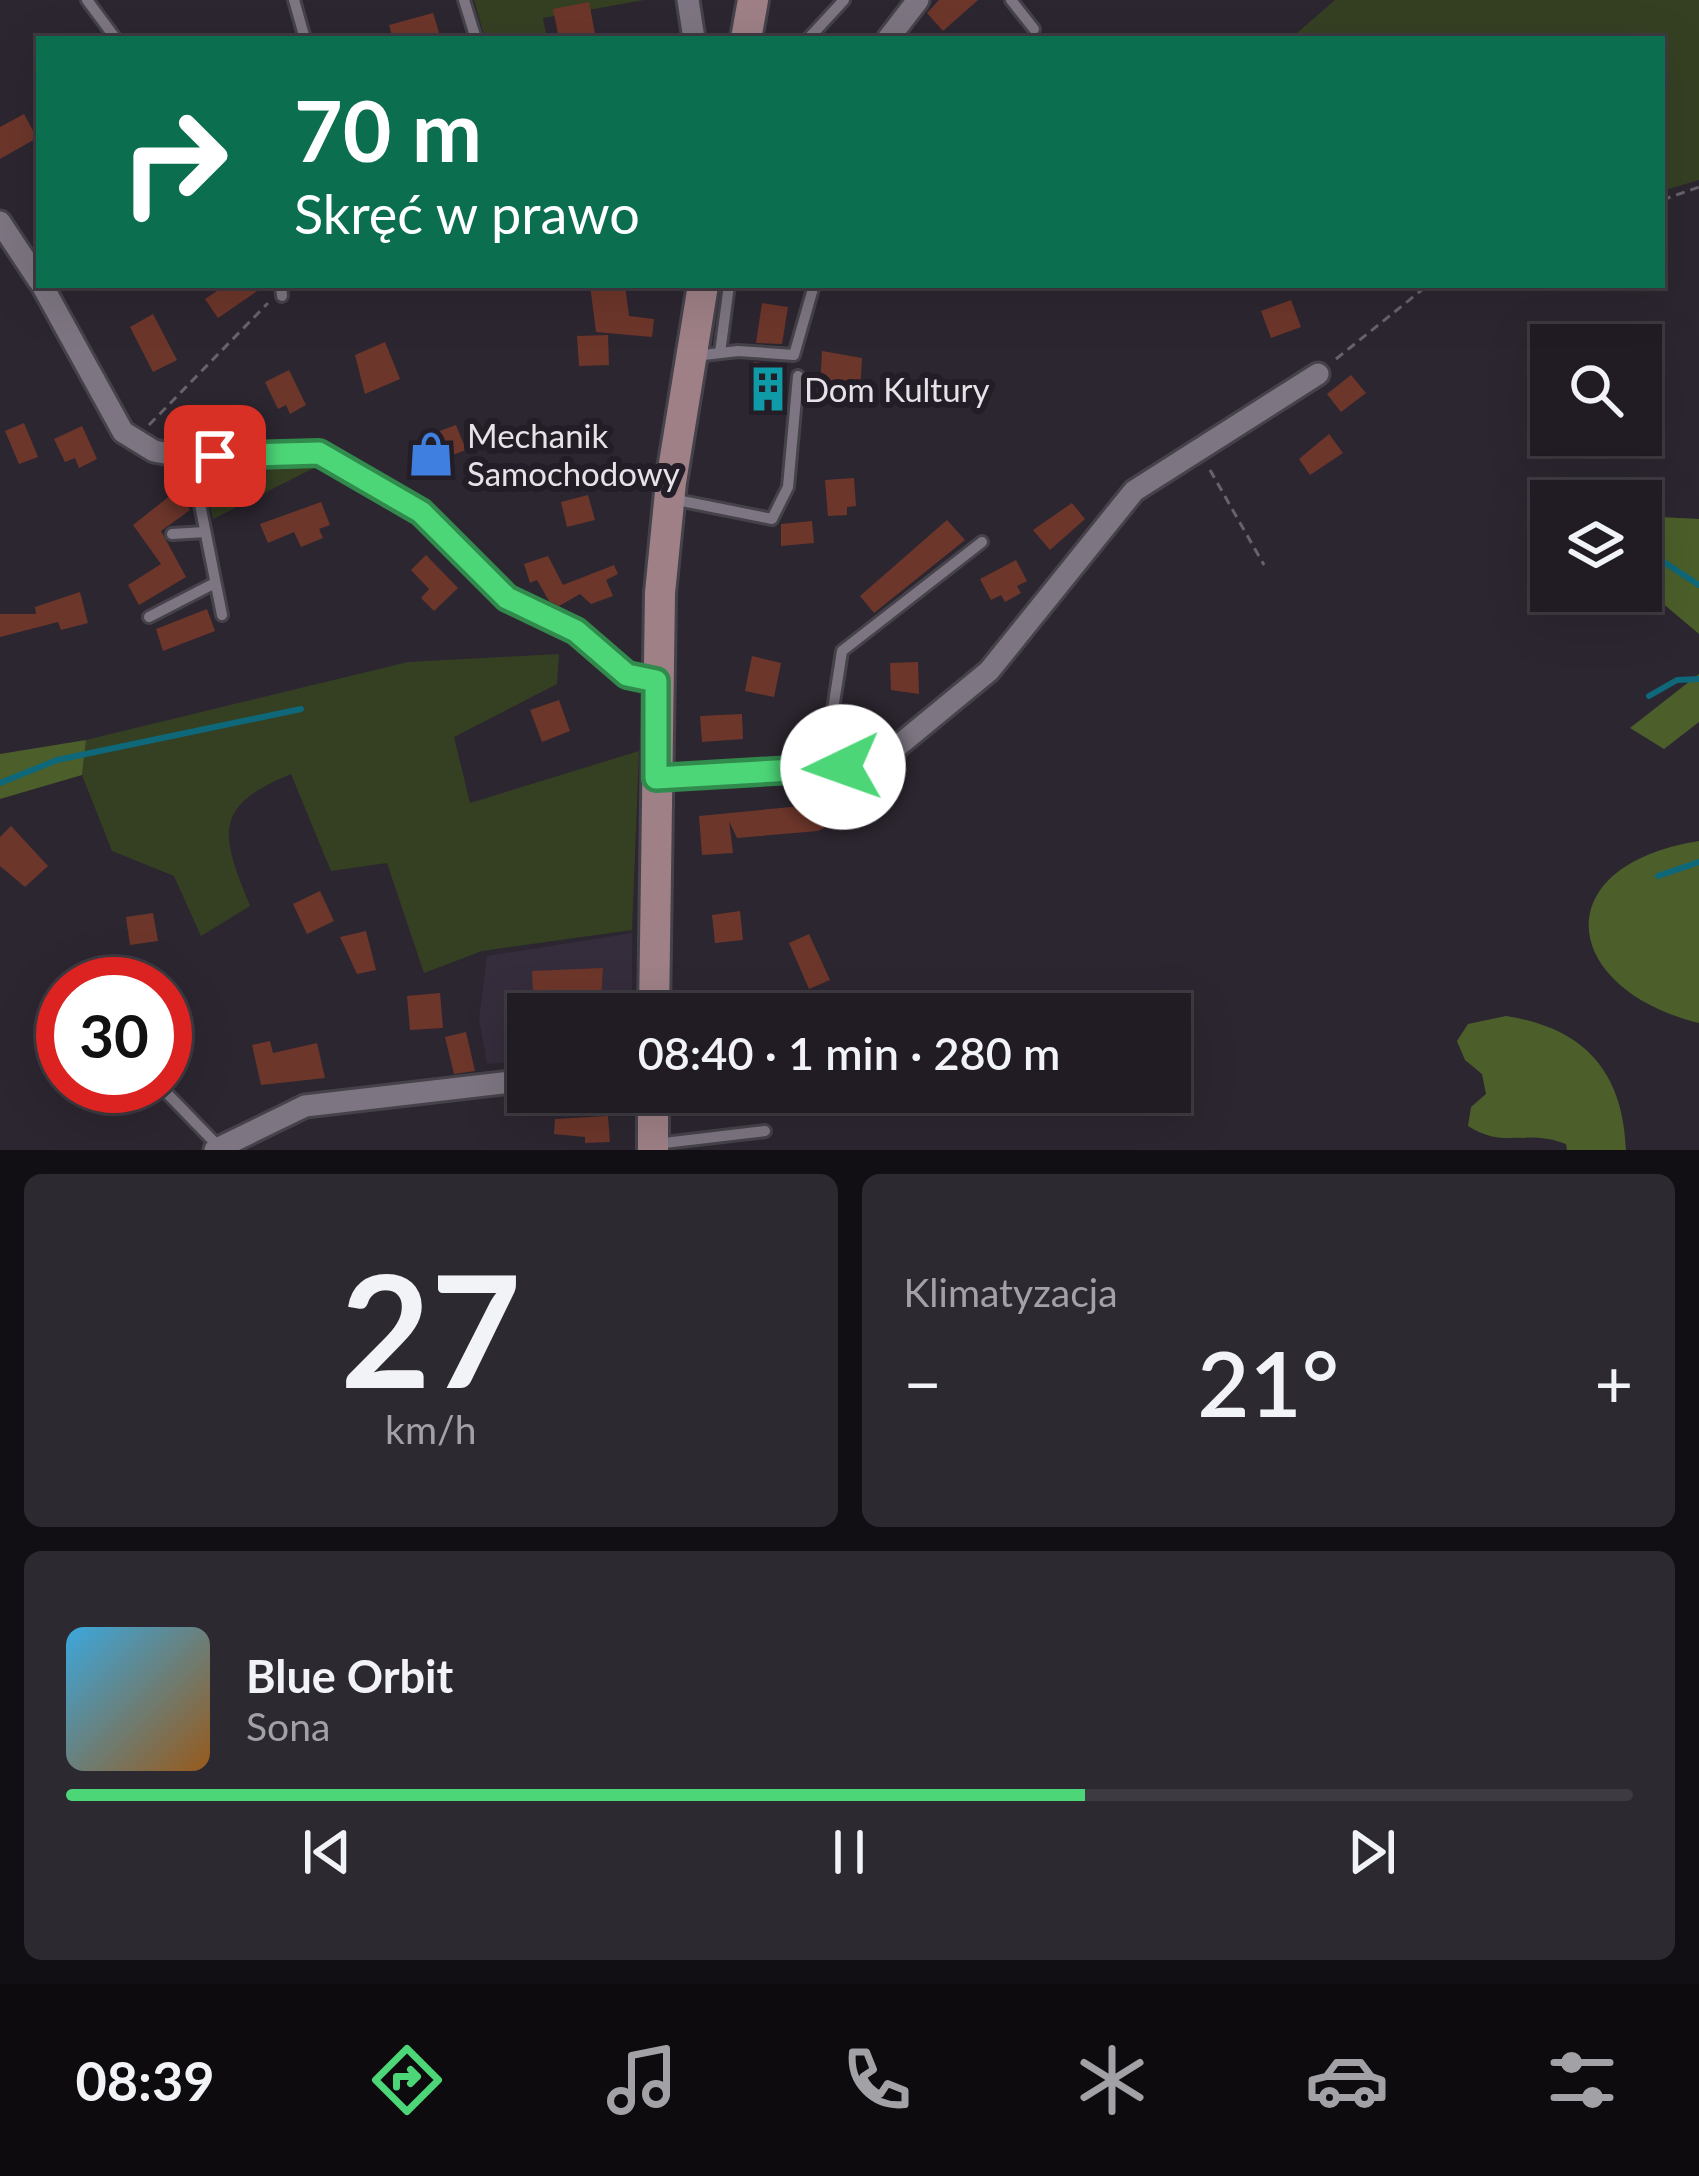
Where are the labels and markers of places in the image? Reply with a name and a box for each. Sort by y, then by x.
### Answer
building icon: Dom Kultury [743,364,793,414]
place label: Dom Kultury [804,369,990,409]
pin [164,405,266,507]
place label: Mechanik Samochodowy [467,415,680,493]
shop icon: Mechanik Samochodowy [406,429,456,479]

